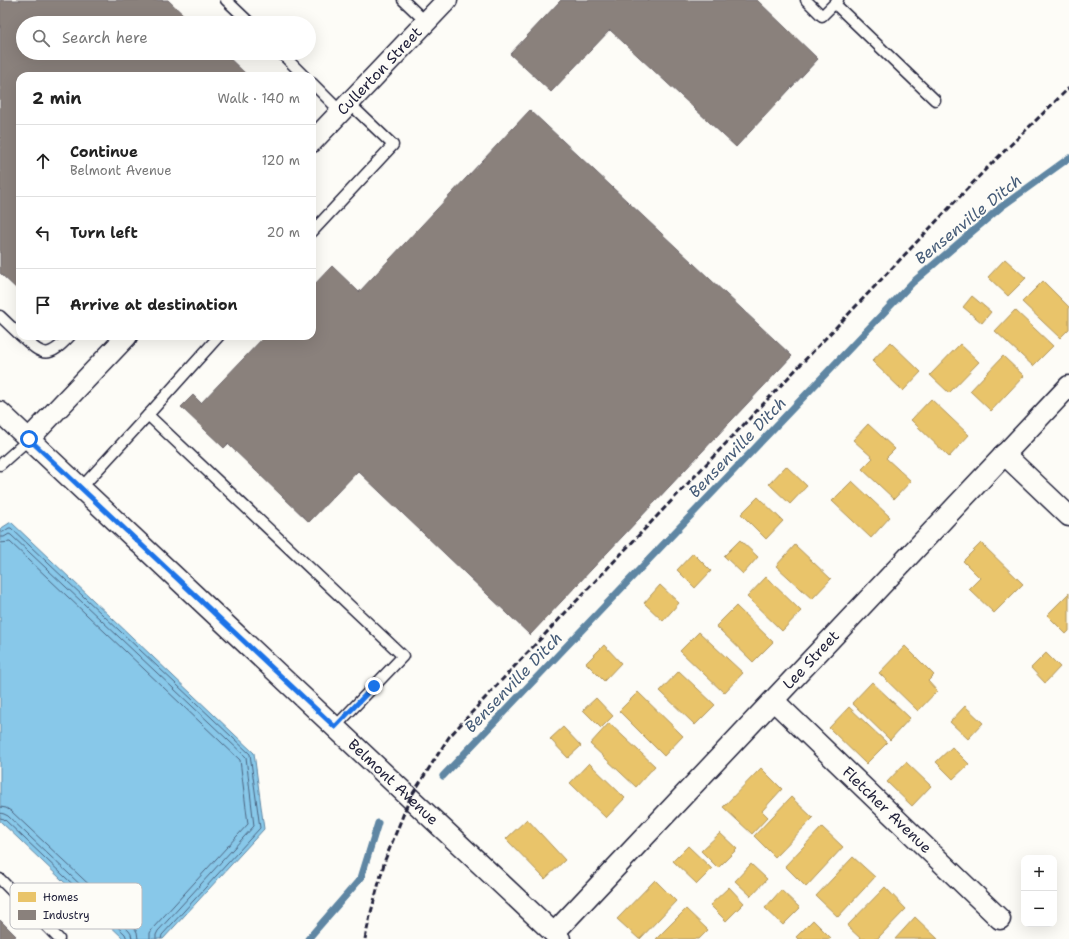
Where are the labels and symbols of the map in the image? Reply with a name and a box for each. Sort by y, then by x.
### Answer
street label: Cullerton Street [333,22,426,120]
water label: Bensenville Ditch [910,170,1026,269]
water label: Bensenville Ditch [684,393,791,502]
route start [20,430,38,448]
street label: Lee Street [778,626,844,694]
water label: Bensenville Ditch [460,628,567,737]
route end [365,677,383,695]
street label: Belmont Avenue [344,735,443,830]
street label: Fletcher Avenue [838,762,936,858]
legend [10,883,142,929]
text: Homes [43,890,79,905]
text: Industry [43,908,90,923]

